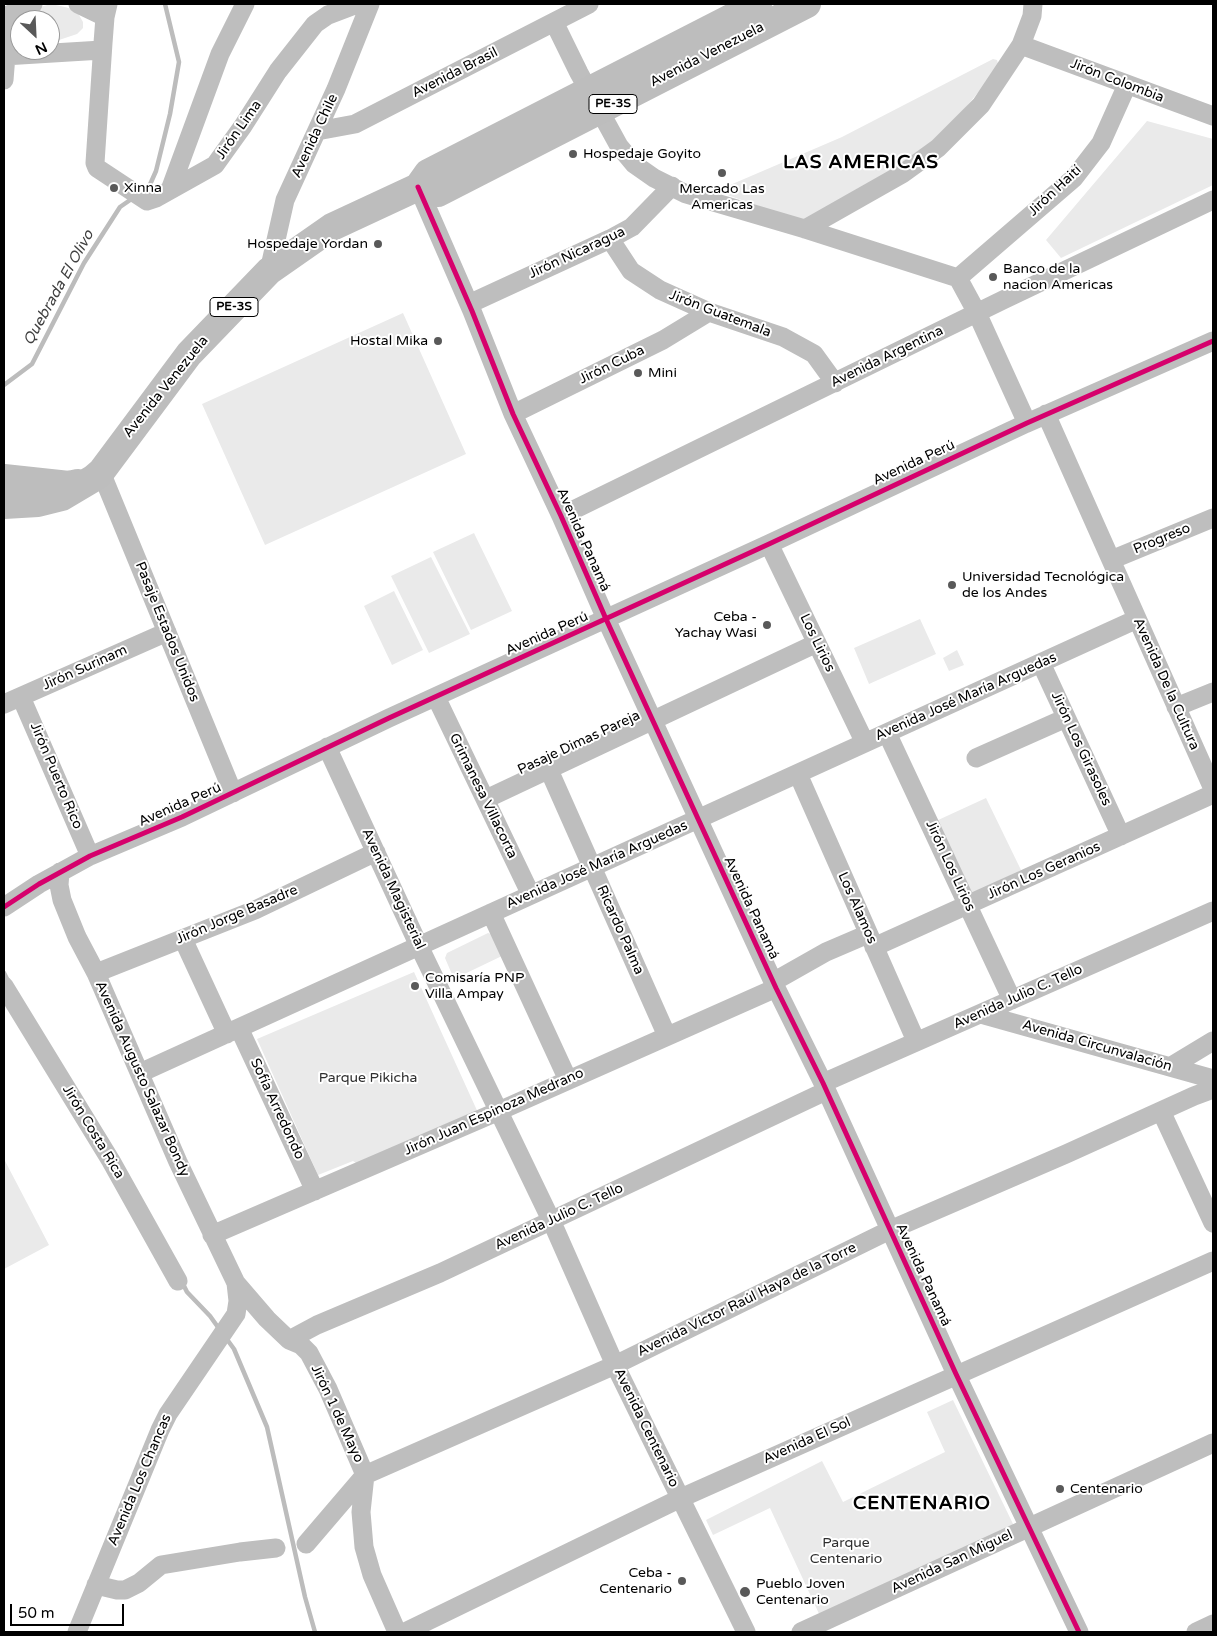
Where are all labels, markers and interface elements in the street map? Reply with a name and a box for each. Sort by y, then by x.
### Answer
north arrow [10,10,60,60]
street label: Avenida Venezuela [647,19,767,91]
text: N [32,38,50,58]
street label: Avenida Brasil [409,44,501,102]
street label: Jirón Colombia [1068,55,1166,107]
street label: Avenida Chile [288,91,342,181]
road number: PE-3S [589,95,637,114]
street label: Jirón Lima [213,97,265,163]
place label: Hospedaje Goyito [583,146,701,162]
marker: Hospedaje Goyito [567,148,579,160]
district label: LAS AMERICAS [781,152,941,174]
street label: Jirón Haití [1025,162,1085,220]
marker: Mercado Las Americas [716,167,728,179]
place label: Xinna [124,180,162,196]
place label: Mercado Las Americas [679,181,765,213]
marker: Xinna [108,182,120,194]
street label: Jirón Nicaragua [526,223,628,283]
water label: Quebrada El Olivo [20,227,98,349]
place label: Hospedaje Yordan [247,236,368,252]
marker: Hospedaje Yordan [372,238,384,250]
place label: Banco de la nacion Americas [1003,261,1113,294]
marker: Banco de la nacion Americas [987,271,999,283]
street label: Jirón Guatemala [667,287,773,341]
road number: PE-3S [210,298,258,316]
street label: Avenida Argentina [828,322,946,392]
street label: Avenida Venezuela [120,333,212,441]
place label: Hostal Mika [350,333,428,349]
marker: Hostal Mika [432,335,444,347]
street label: Jirón Cuba [577,342,647,388]
place label: Mini [648,365,677,381]
marker: Mini [632,367,644,379]
street label: Avenida Perú [870,437,958,489]
street label: Avenida Panamá [553,486,613,594]
street label: Progreso [1131,520,1193,558]
street label: Pasaje Estados Unidos [131,560,203,704]
place label: Universidad Tecnológica de los Andes [962,569,1124,602]
marker: Universidad Tecnológica de los Andes [946,579,958,591]
street label: Avenida Perú [503,608,591,660]
place label: Ceba - Yachay Wasi [675,609,757,642]
street label: Los Lirios [796,611,838,675]
street label: Avenida De la Cultura [1129,615,1203,753]
marker: Ceba - Yachay Wasi [761,619,773,631]
street label: Jirón Surinam [40,642,130,694]
street label: Avenida José María Arguedas [873,649,1059,745]
street label: Jirón Los Girasoles [1047,690,1115,808]
street label: Pasaje Dimas Pareja [515,707,643,779]
street label: Jirón Puerto Rico [26,720,86,832]
street label: Grimanesa Villacorta [445,731,521,861]
street label: Avenida Perú [136,779,224,831]
street label: Avenida José María Arguedas [504,817,690,913]
street label: Jirón Los Lirios [922,818,978,914]
street label: Avenida Magisterial [358,826,428,952]
street label: Jirón Los Geranios [985,839,1103,903]
street label: Avenida Panamá [720,854,782,962]
street label: Los Alamos [834,870,880,946]
street label: Jirón Jorge Basadre [174,882,300,948]
street label: Ricardo Palma [593,883,647,977]
street label: Avenida Julio C. Tello [951,961,1085,1033]
place label: Comisaría PNP Villa Ampay [425,970,524,1002]
street label: Avenida Augusto Salazar Bondy [91,979,193,1179]
marker: Comisaría PNP Villa Ampay [409,980,421,992]
street label: Avenida Circunvalación [1020,1017,1174,1075]
street label: Sofía Arredondo [246,1056,308,1162]
street label: Jirón Juan Espinoza Medrano [402,1065,586,1159]
park label: Parque Pikicha [319,1070,417,1086]
street label: Jirón Costa Rica [58,1082,128,1182]
street label: Avenida Julio C. Tello [492,1180,626,1254]
street label: Avenida Panamá [892,1221,954,1329]
street label: Avenida Víctor Raúl Haya de la Torre [635,1240,859,1360]
street label: Jirón 1 de Mayo [307,1362,367,1466]
street label: Avenida Centenario [610,1366,682,1490]
street label: Avenida Los Chancas [105,1412,175,1548]
street label: Avenida El Sol [761,1414,853,1468]
place label: Centenario [1070,1481,1143,1497]
marker: Centenario [1054,1483,1066,1495]
district label: CENTENARIO [852,1493,992,1515]
street label: Avenida San Miguel [889,1527,1015,1597]
park label: Parque Centenario [810,1535,882,1568]
place label: Ceba - Centenario [599,1565,672,1598]
marker: Ceba - Centenario [676,1575,688,1587]
place label: Pueblo Joven Centenario [756,1576,845,1608]
marker: Pueblo Joven Centenario [738,1585,752,1599]
scale bar [12,1594,126,1626]
text: 50 m [18,1604,55,1622]

